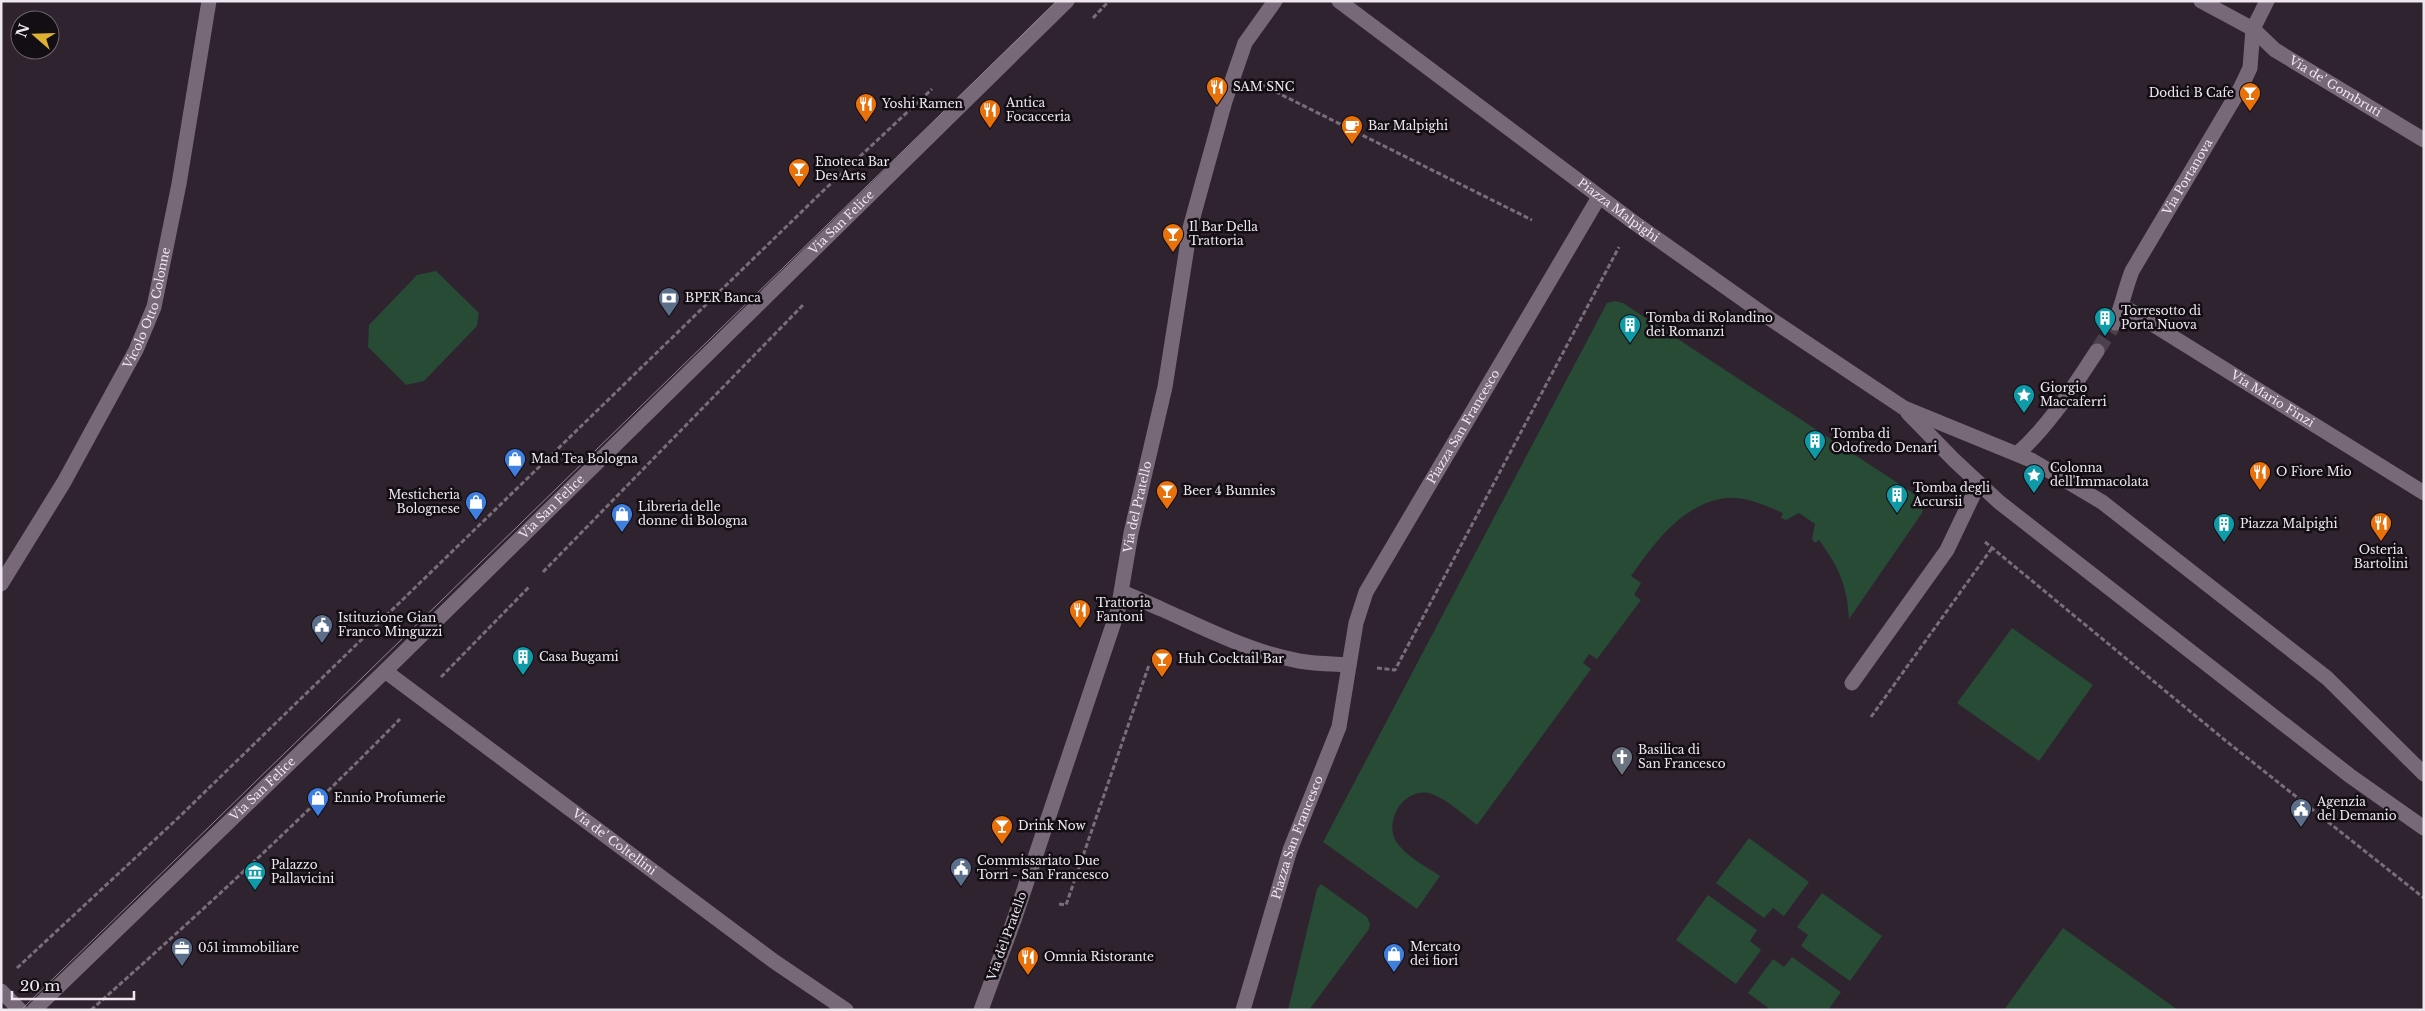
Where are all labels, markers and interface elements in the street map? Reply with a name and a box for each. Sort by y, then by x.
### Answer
north arrow [10,10,60,60]
text: N [12,21,33,40]
street label: Via de' Gombruti [2286,52,2384,120]
restaurant icon: SAM SNC [1205,75,1229,106]
place label: SAM SNC [1233,79,1294,94]
bar icon: Dodici B Cafe [2238,81,2262,112]
place label: Dodici B Cafe [2149,85,2234,100]
restaurant icon: Yoshi Ramen [854,92,878,123]
place label: Antica Focacceria [1005,95,1071,124]
place label: Yoshi Ramen [881,96,963,111]
restaurant icon: Antica Focacceria [978,98,1002,129]
cafe icon: Bar Malpighi [1340,114,1364,145]
place label: Bar Malpighi [1368,118,1448,133]
street label: Via Portanova [2158,136,2216,218]
place label: Enoteca Bar Des Arts [815,154,889,183]
bar icon: Enoteca Bar Des Arts [787,157,811,188]
street label: Piazza Malpighi [1575,175,1662,245]
street label: Via San Felice [805,187,877,258]
place label: Il Bar Della Trattoria [1189,219,1258,248]
bar icon: Il Bar Della Trattoria [1161,222,1185,253]
street label: Vicolo Otto Colonne [119,246,173,372]
bank icon: BPER Banca [657,286,681,317]
place label: BPER Banca [685,290,761,305]
place label: Torresotto di Porta Nuova [2121,303,2201,332]
building icon: Torresotto di Porta Nuova [2093,306,2117,337]
place label: Tomba di Rolandino dei Romanzi [1646,310,1773,339]
building icon: Tomba di Rolandino dei Romanzi [1618,313,1642,344]
street label: Piazza San Francesco [1424,366,1503,486]
street label: Via Mario Finzi [2227,366,2317,430]
place label: Giorgio Maccaferri [2040,380,2106,409]
place icon: Giorgio Maccaferri [2012,383,2036,414]
place label: Tomba di Odofredo Denari [1831,426,1937,455]
building icon: Tomba di Odofredo Denari [1803,429,1827,460]
shop icon: Mad Tea Bologna [503,447,527,478]
place label: Mad Tea Bologna [531,451,638,466]
street label: Via del Pratello [1120,459,1155,555]
place label: Colonna dell'Immacolata [2050,460,2149,489]
restaurant icon: O Fiore Mio [2248,460,2272,491]
place icon: Colonna dell'Immacolata [2022,463,2046,494]
place label: O Fiore Mio [2276,464,2352,479]
street label: Via San Felice [515,471,587,543]
bar icon: Beer 4 Bunnies [1155,479,1179,510]
place label: Tomba degli Accursii [1912,480,1990,509]
place label: Beer 4 Bunnies [1183,483,1275,498]
building icon: Tomba degli Accursii [1885,483,1909,514]
place label: Mesticheria Bolognese [388,487,460,516]
shop icon: Mesticheria Bolognese [464,490,488,521]
place label: Libreria delle donne di Bologna [638,499,748,528]
shop icon: Libreria delle donne di Bologna [610,502,634,533]
restaurant icon: Osteria Bartolini [2369,511,2393,542]
building icon: Piazza Malpighi [2212,512,2236,543]
place label: Piazza Malpighi [2240,516,2338,531]
place label: Osteria Bartolini [2354,542,2408,571]
place label: Trattoria Fantoni [1096,595,1151,624]
restaurant icon: Trattoria Fantoni [1068,598,1092,629]
place label: Istituzione Gian Franco Minguzzi [338,610,442,639]
public building icon: Istituzione Gian Franco Minguzzi [310,613,334,644]
building icon: Casa Bugami [511,645,535,676]
bar icon: Huh Cocktail Bar [1150,647,1174,678]
place label: Casa Bugami [539,649,619,664]
place label: Huh Cocktail Bar [1178,651,1284,666]
place label: Basilica di San Francesco [1638,742,1726,771]
church icon: Basilica di San Francesco [1610,745,1634,776]
street label: Via San Felice [226,754,298,824]
street label: Piazza San Francesco [1268,773,1326,901]
shop icon: Ennio Profumerie [306,786,330,817]
place label: Ennio Profumerie [334,790,446,805]
place label: Agenzia del Demanio [2316,794,2397,823]
public building icon: Agenzia del Demanio [2289,797,2313,828]
street label: Via de' Coltellini [569,805,660,878]
bar icon: Drink Now [990,814,1014,845]
place label: Drink Now [1018,818,1086,833]
place label: Commissariato Due Torri - San Francesco [977,853,1109,882]
public building icon: Commissariato Due Torri - San Francesco [949,856,973,887]
place label: Palazzo Pallavicini [271,857,334,886]
museum icon: Palazzo Pallavicini [243,860,267,891]
street label: Via del Pratello [983,889,1030,983]
office icon: 051 immobiliare [170,936,194,967]
place label: Mercato dei fiori [1410,939,1461,968]
place label: 051 immobiliare [198,940,299,955]
shop icon: Mercato dei fiori [1382,942,1406,973]
restaurant icon: Omnia Ristorante [1016,945,1040,976]
place label: Omnia Ristorante [1044,949,1154,964]
scale bar [12,968,135,1000]
text: 20 m [20,976,60,995]

